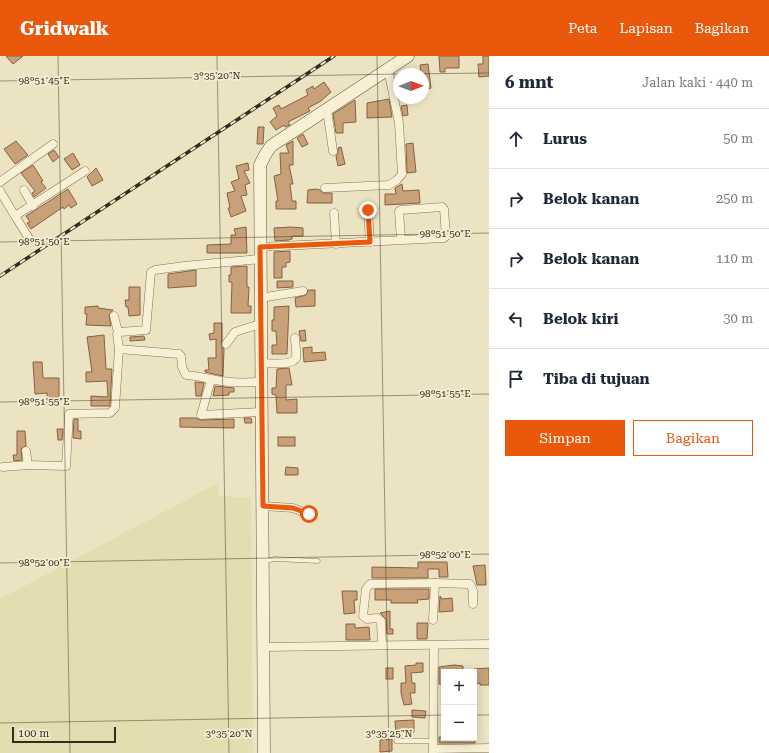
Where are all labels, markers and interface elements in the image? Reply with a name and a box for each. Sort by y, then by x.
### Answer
text: Gridwalk [20,17,109,40]
text: Peta [568,20,597,36]
text: Lapisan [619,20,673,36]
text: Bagikan [695,20,749,36]
north arrow [393,68,429,104]
text: 3°35'20"N [193,70,241,81]
text: 6 mnt [505,72,554,92]
text: 98°51'45"E [18,75,70,86]
text: Jalan kaki · 440 m [642,75,753,90]
icon: ahead [505,128,527,150]
text: Lurus [543,130,587,148]
text: 50 m [723,131,753,146]
icon: right [505,188,527,210]
text: Belok kanan [543,190,639,208]
text: 250 m [716,191,753,206]
route end [359,201,377,219]
text: 98°51'50"E [419,228,471,239]
text: 98°51'50"E [18,236,70,247]
icon: right [505,248,527,270]
text: Belok kanan [543,250,639,268]
text: 110 m [716,251,753,266]
icon: left [505,308,527,330]
text: Belok kiri [543,310,619,328]
text: 30 m [723,311,753,326]
icon: arrive [505,368,527,390]
text: Tiba di tujuan [543,370,650,388]
text: 98°51'55"E [419,388,471,399]
text: 98°51'55"E [18,396,70,407]
button: Simpan [505,420,625,456]
button: Bagikan [633,420,753,456]
route start [300,505,318,523]
text: 98°52'00"E [419,549,471,560]
text: 98°52'00"E [18,557,70,568]
map controls [441,669,477,741]
button: + [441,669,477,705]
button: − [441,705,477,741]
scale bar [12,725,116,744]
text: 100 m [18,727,49,740]
text: 3°35'20"N [205,728,253,739]
text: 3°35'25"N [365,728,413,739]

